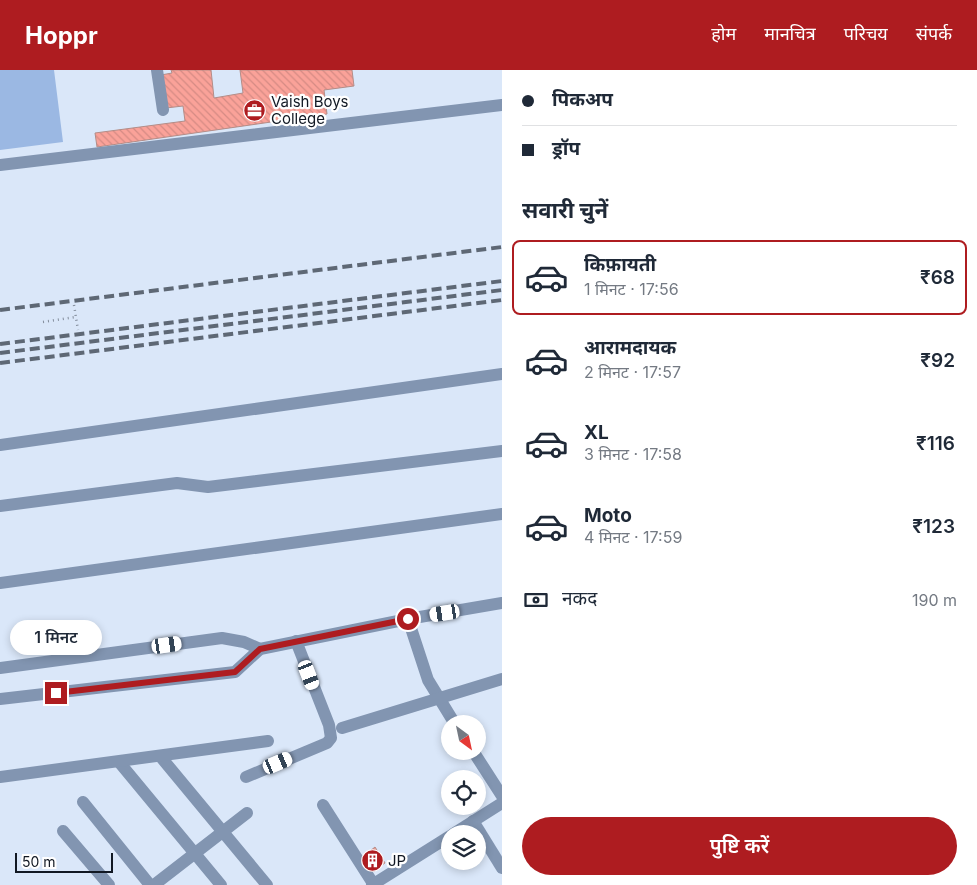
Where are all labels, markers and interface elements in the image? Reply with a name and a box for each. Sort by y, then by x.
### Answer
text: Hoppr [25,21,98,50]
text: होम [711,23,736,44]
text: मानचित्र [764,23,816,44]
text: परिचय [844,23,888,44]
text: संपर्क [916,23,952,44]
text: पिकअप [552,88,613,111]
place label: Vaish Boys College [271,92,349,128]
office icon: Vaish Boys College [243,99,267,123]
text: ड्रॉप [552,137,580,160]
text: सवारी चुनें [522,197,608,223]
text: किफ़ायती [584,253,656,276]
icon: car [524,255,569,300]
text: ₹68 [920,266,955,289]
text: 1 मिनट · 17:56 [584,279,679,299]
text: आरामदायक [584,336,676,359]
icon: car [524,338,569,383]
text: ₹92 [920,349,955,372]
text: 2 मिनट · 17:57 [584,362,681,382]
icon: car [524,421,569,466]
text: XL [584,421,609,444]
text: ₹116 [916,432,955,455]
text: 3 मिनट · 17:58 [584,444,682,464]
icon: car [524,504,569,549]
text: Moto [584,504,632,527]
text: ₹123 [912,515,955,538]
text: 4 मिनट · 17:59 [584,527,682,547]
icon: cash [522,586,550,614]
text: नकद [562,587,597,610]
text: 190 m [912,590,957,610]
car [429,603,460,623]
route start [397,608,419,630]
callout: 1 मिनट [10,620,102,656]
text: 1 मिनट [34,627,78,647]
car [151,635,182,655]
car [296,658,321,692]
route end [45,682,67,704]
north arrow [441,715,486,760]
map controls [441,715,486,870]
car [261,750,294,776]
button: locate [441,770,486,815]
button: पुष्टि करें [522,817,957,875]
button: layers [441,825,486,870]
building icon: JP [360,849,384,873]
scale bar [15,850,112,873]
place label: JP [388,851,406,870]
text: 50 m [22,853,56,870]

